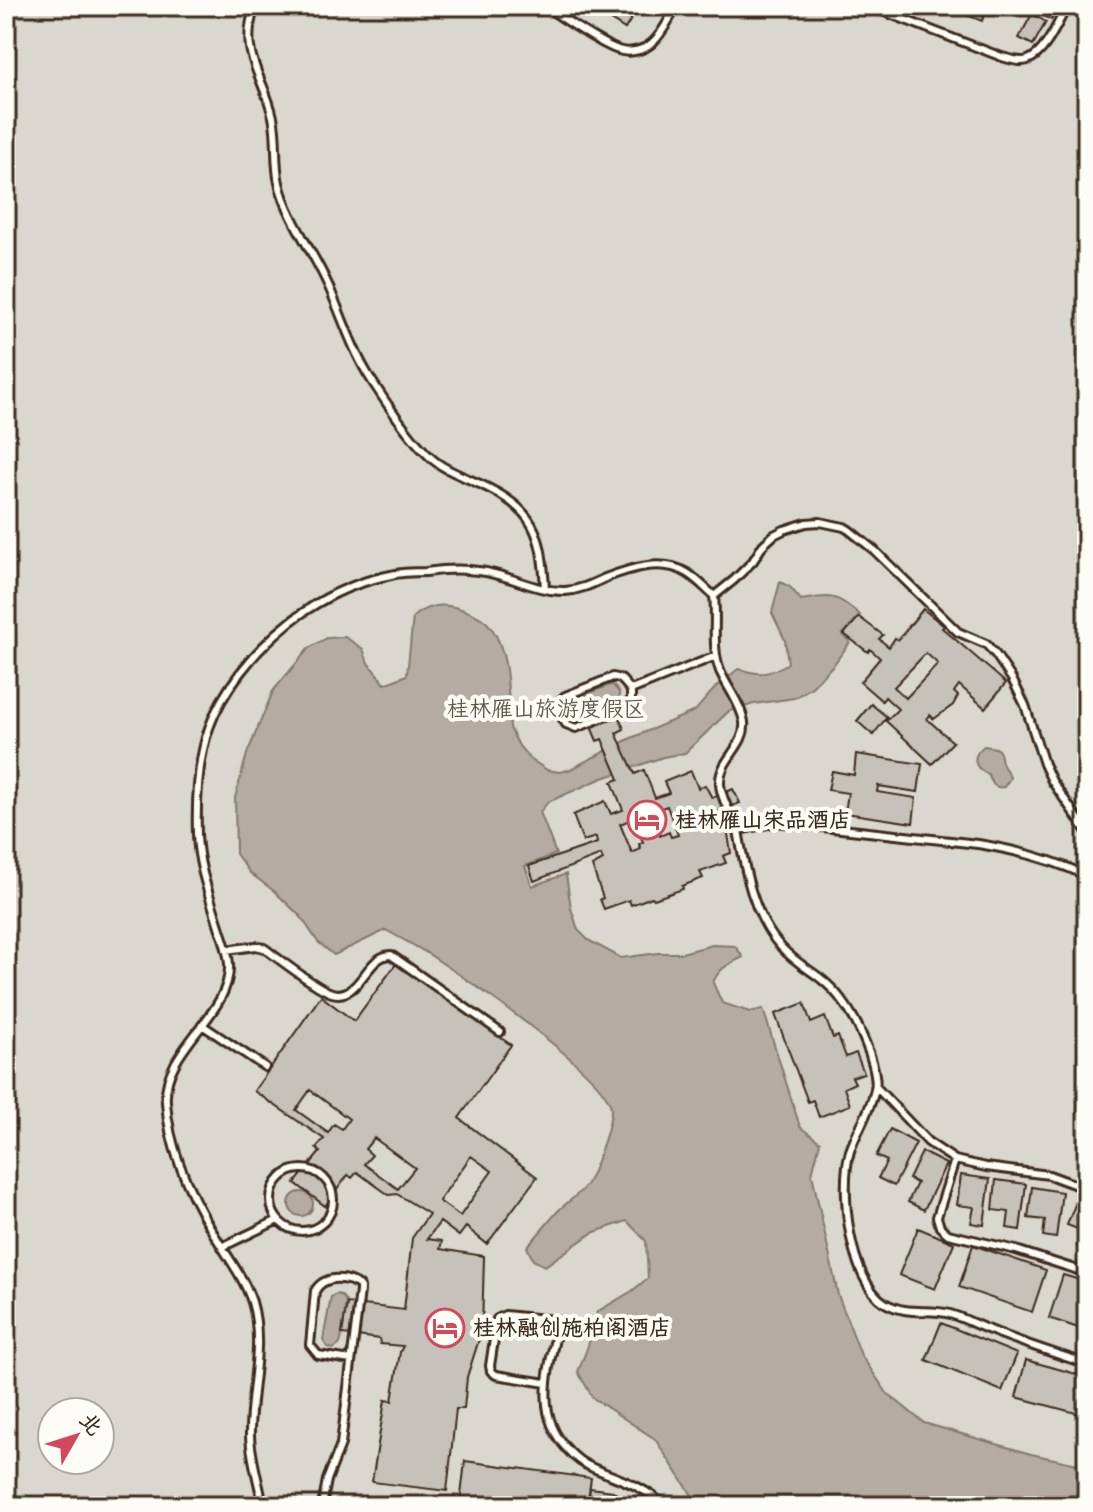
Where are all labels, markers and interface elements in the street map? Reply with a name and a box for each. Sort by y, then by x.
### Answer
park label: 桂林雁山旅游度假区 [447,696,645,723]
hotel icon: 桂林雁山宋品酒店 [626,799,668,841]
place label: 桂林雁山宋品酒店 [675,807,851,834]
hotel icon: 桂林融创施柏阁酒店 [424,1307,466,1349]
place label: 桂林融创施柏阁酒店 [473,1315,671,1342]
north arrow [36,1396,116,1476]
text: 北 [73,1407,108,1441]

